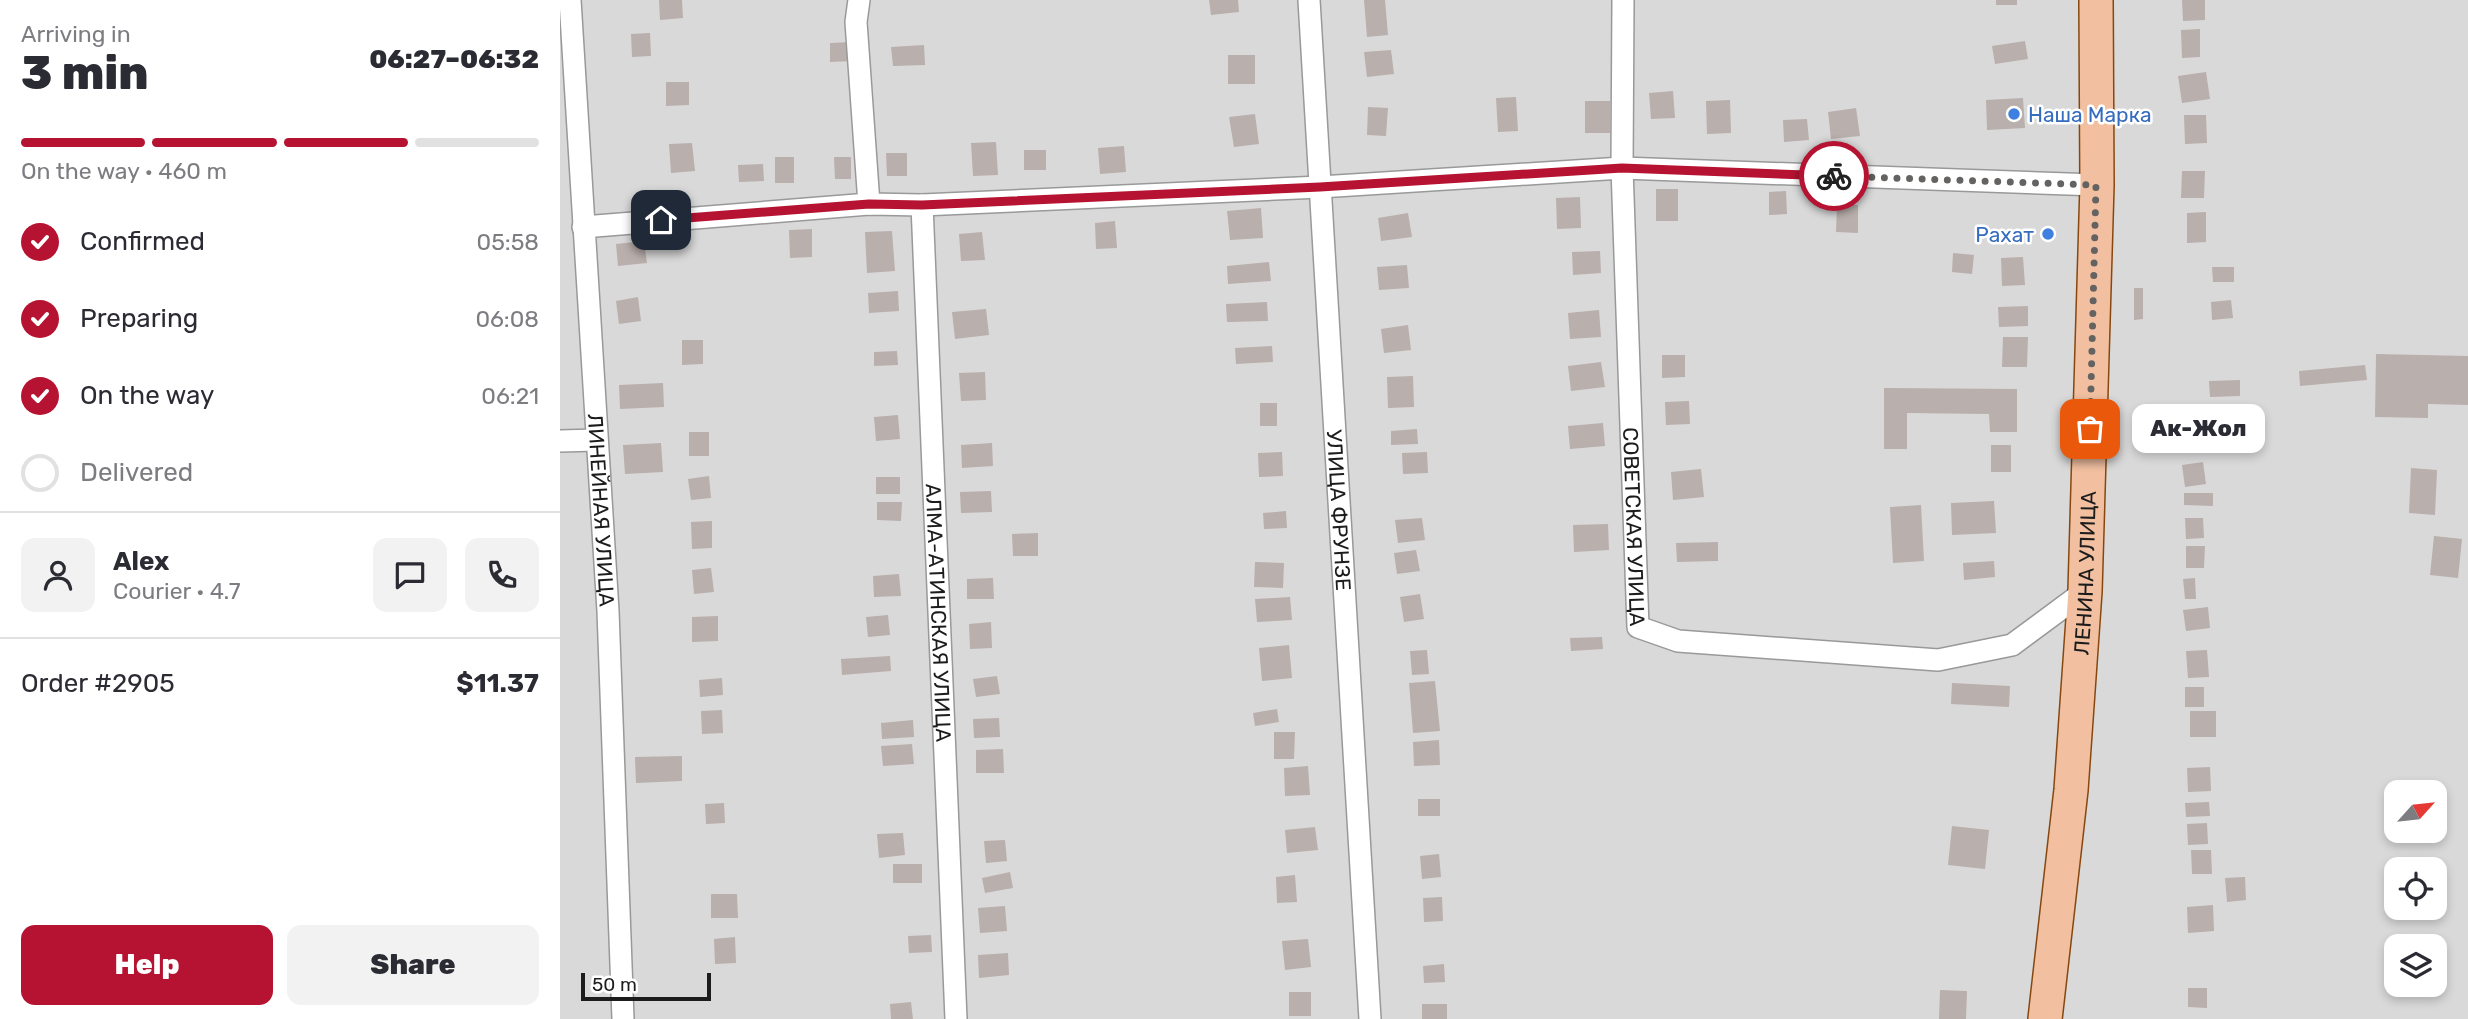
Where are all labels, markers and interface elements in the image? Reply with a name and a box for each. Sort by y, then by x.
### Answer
text: Arriving in [21,20,131,48]
text: 06:27–06:32 [369,44,539,75]
text: 3 min [21,46,149,101]
place label: Наша Марка [2028,102,2151,127]
marker: Наша Марка [2006,106,2022,122]
courier [1799,141,1869,211]
text: On the way · 460 m [21,157,227,185]
icon: bike [1815,157,1853,195]
pin [631,190,691,250]
icon: home [642,201,680,239]
place label: Рахат [1975,222,2034,247]
icon: check [21,223,59,261]
text: Confirmed [80,226,205,257]
marker: Рахат [2040,226,2056,242]
text: 05:58 [477,228,539,256]
icon: check [21,300,59,338]
text: Preparing [80,303,198,334]
text: 06:08 [475,305,539,333]
icon: check [21,377,59,415]
text: On the way [80,380,214,411]
text: 06:21 [481,382,539,410]
pin [2060,399,2120,459]
callout: Ак-Жол [2132,404,2265,453]
icon: bag [2071,410,2109,448]
street label: ЛИНЕЙНАЯ УЛИЦА [583,413,620,607]
text: Ак-Жол [2150,414,2247,442]
street label: СОВЕТСКАЯ УЛИЦА [1619,427,1650,627]
street label: УЛИЦА ФРУНЗЕ [1322,429,1357,591]
text: Delivered [80,457,193,488]
street label: АЛМА-АТИНСКАЯ УЛИЦА [921,483,957,742]
street label: ЛЕНИНА УЛИЦА [2068,491,2100,656]
button: person [21,538,95,612]
button: chat [373,538,447,612]
button: phone [465,538,539,612]
text: Alex [113,546,169,577]
text: Courier · 4.7 [113,577,240,605]
text: Order #2905 [21,668,175,699]
text: $11.37 [456,668,539,699]
north arrow [2384,780,2446,844]
map controls [2384,780,2447,997]
button: locate [2384,857,2447,920]
button: Help [21,925,273,1005]
button: Share [287,925,539,1005]
button: layers [2384,934,2447,997]
scale bar [581,970,710,1002]
text: 50 m [592,973,637,996]

